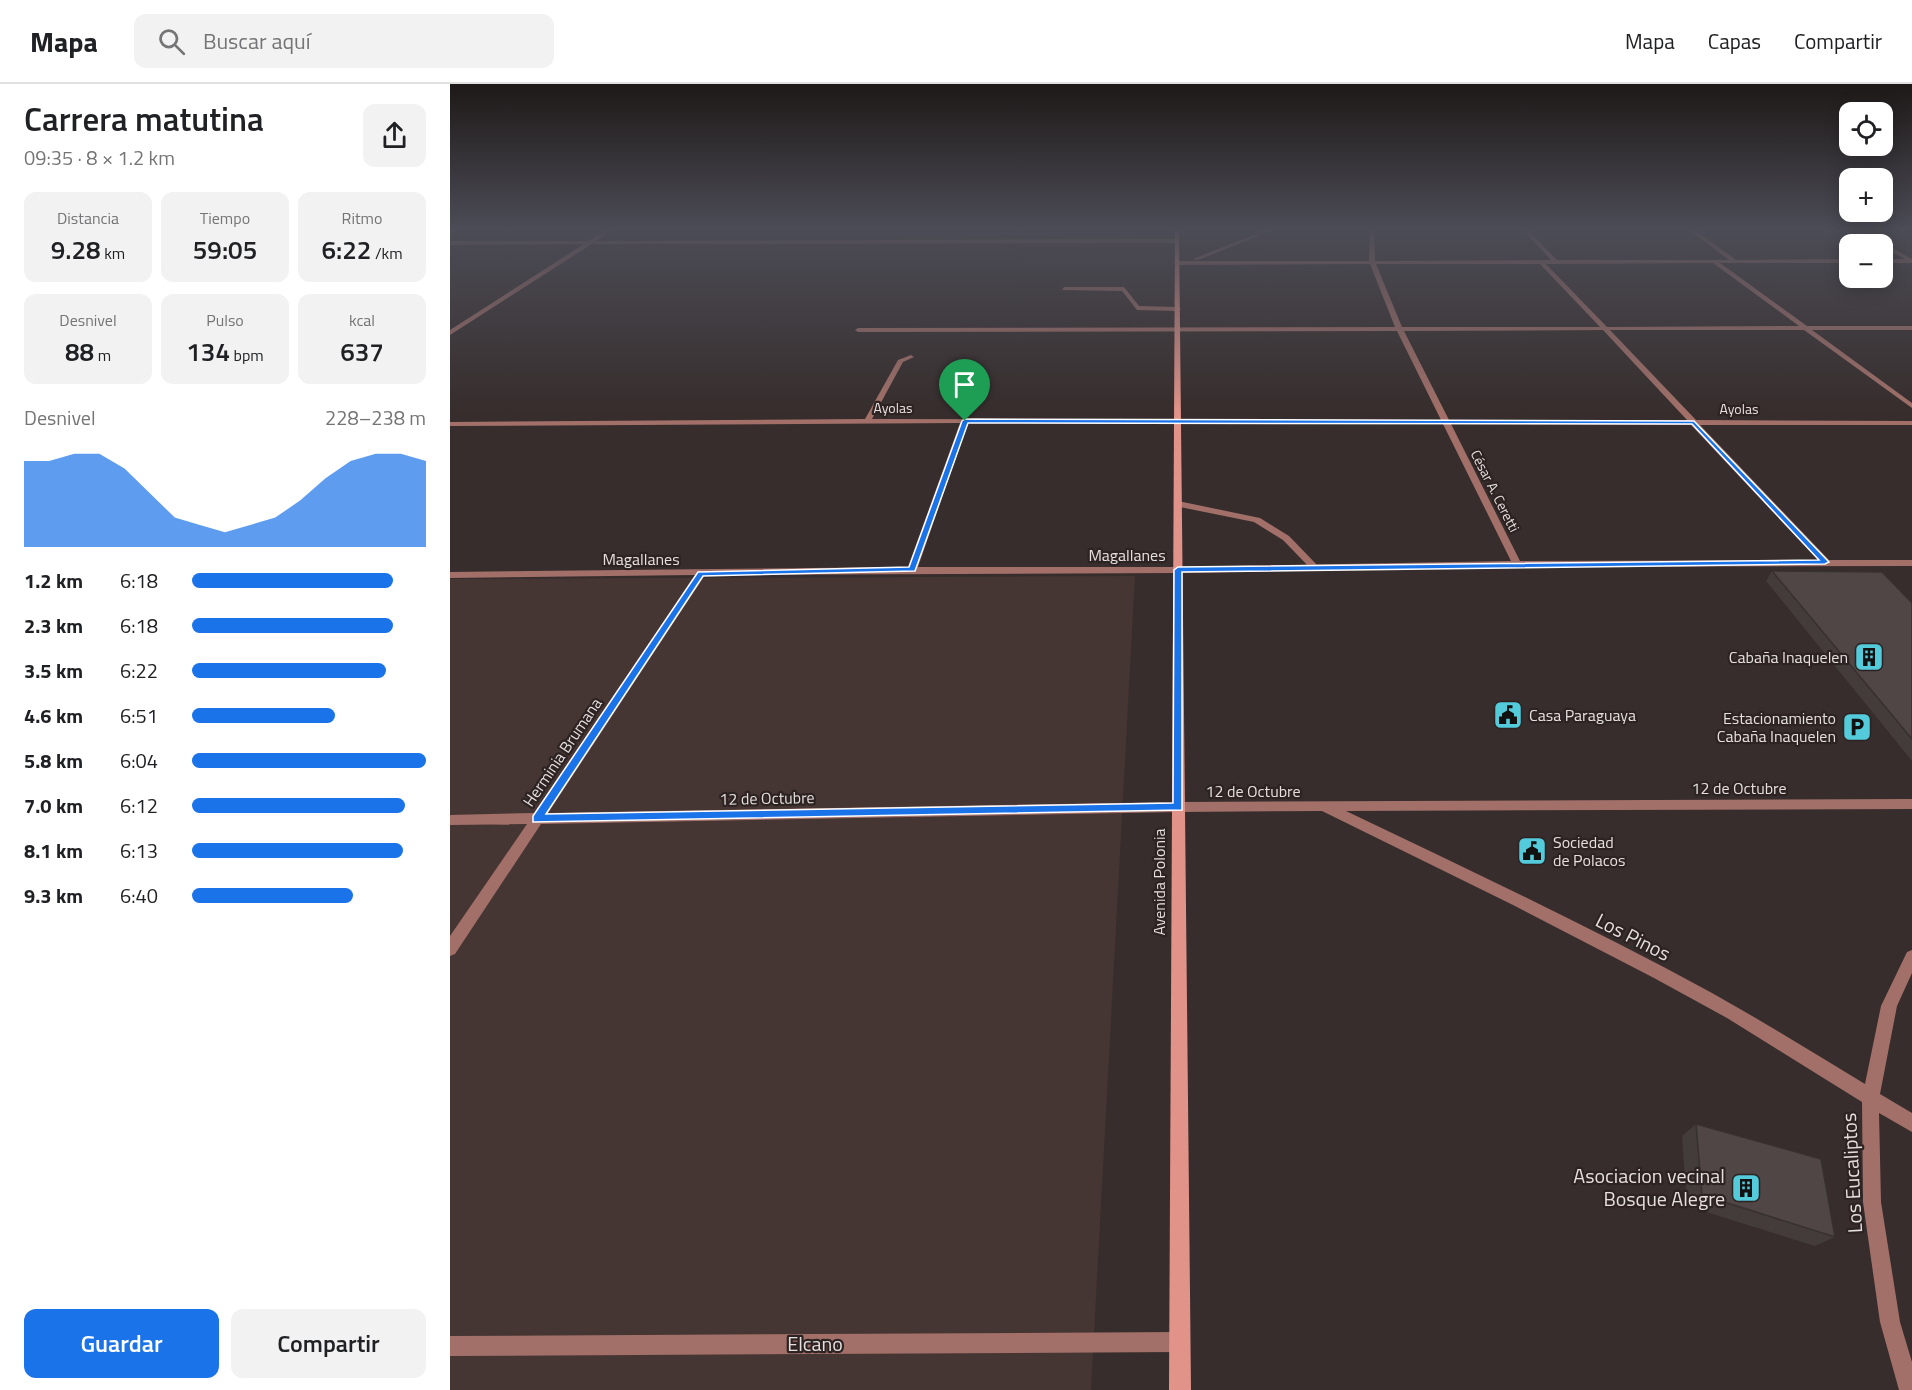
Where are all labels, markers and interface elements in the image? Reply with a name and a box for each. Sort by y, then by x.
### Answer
search box [134,14,554,68]
text: Mapa [30,20,98,63]
text: Buscar aquí [203,24,311,58]
icon: search [155,25,188,58]
text: Mapa [1625,25,1675,57]
text: Capas [1708,25,1761,57]
text: Compartir [1794,25,1882,57]
text: Carrera matutina [24,94,264,144]
map controls [1839,102,1893,288]
button: locate [1839,102,1893,156]
button: share [363,104,426,167]
text: 09:35 · 8 × 1.2 km [24,142,175,173]
button: + [1839,168,1893,222]
text: Distancia [57,206,119,230]
text: Tiempo [200,206,250,230]
text: Ritmo [342,206,382,230]
text: 9.28 [51,230,101,269]
text: 59:05 [193,230,257,269]
text: 6:22 [321,230,371,269]
button: − [1839,234,1893,288]
text: km [101,241,125,265]
text: /km [371,241,403,265]
text: Desnivel [59,308,117,332]
text: Pulso [206,308,244,332]
text: kcal [349,308,375,332]
text: 88 [65,332,94,371]
text: 134 [186,332,230,371]
text: 637 [340,332,384,371]
text: m [94,343,111,367]
text: bpm [230,343,264,367]
pin [939,359,990,421]
icon: arrive [948,368,981,401]
street label: Ayolas [874,397,912,418]
street label: Ayolas [1720,398,1758,419]
text: Desnivel [24,402,96,433]
text: 228–238 m [325,402,426,433]
street label: César A. Ceretti [1466,446,1525,535]
street label: Magallanes [1088,543,1166,567]
street label: Magallanes [602,547,680,571]
text: 1.2 km [24,565,83,596]
text: 6:18 [120,565,158,596]
text: 2.3 km [24,610,83,641]
text: 6:18 [120,610,158,641]
building icon: Cabaña Inaquelen [1853,641,1885,673]
place label: Cabaña Inaquelen [1729,645,1848,669]
text: 3.5 km [24,655,83,686]
text: 6:22 [120,655,158,686]
street label: Herminia Brumana [517,693,607,811]
public building icon: Casa Paraguaya [1492,699,1524,731]
text: 4.6 km [24,700,83,731]
text: 6:51 [120,700,158,731]
place label: Casa Paraguaya [1529,703,1636,727]
place label: Estacionamiento Cabaña Inaquelen [1717,706,1836,748]
parking icon: Estacionamiento Cabaña Inaquelen [1841,711,1873,743]
text: 5.8 km [24,745,83,776]
text: 6:04 [120,745,158,776]
street label: 12 de Octubre [1691,776,1787,800]
street label: 12 de Octubre [1205,779,1301,803]
street label: 12 de Octubre [719,785,815,811]
text: 7.0 km [24,790,83,821]
text: 6:12 [120,790,158,821]
street label: Avenida Polonia [1147,828,1171,936]
place label: Sociedad de Polacos [1553,830,1625,872]
text: 8.1 km [24,835,83,866]
text: 6:13 [120,835,158,866]
public building icon: Sociedad de Polacos [1516,835,1548,867]
text: 9.3 km [24,880,83,911]
text: 6:40 [120,880,158,911]
street label: Los Pinos [1590,904,1676,969]
street label: Los Eucaliptos [1833,1112,1870,1234]
place label: Asociacion vecinal Bosque Alegre [1573,1160,1725,1214]
building icon: Asociacion vecinal Bosque Alegre [1730,1172,1762,1204]
button: Guardar [24,1309,219,1378]
button: Compartir [231,1309,426,1378]
street label: Elcano [787,1328,843,1359]

